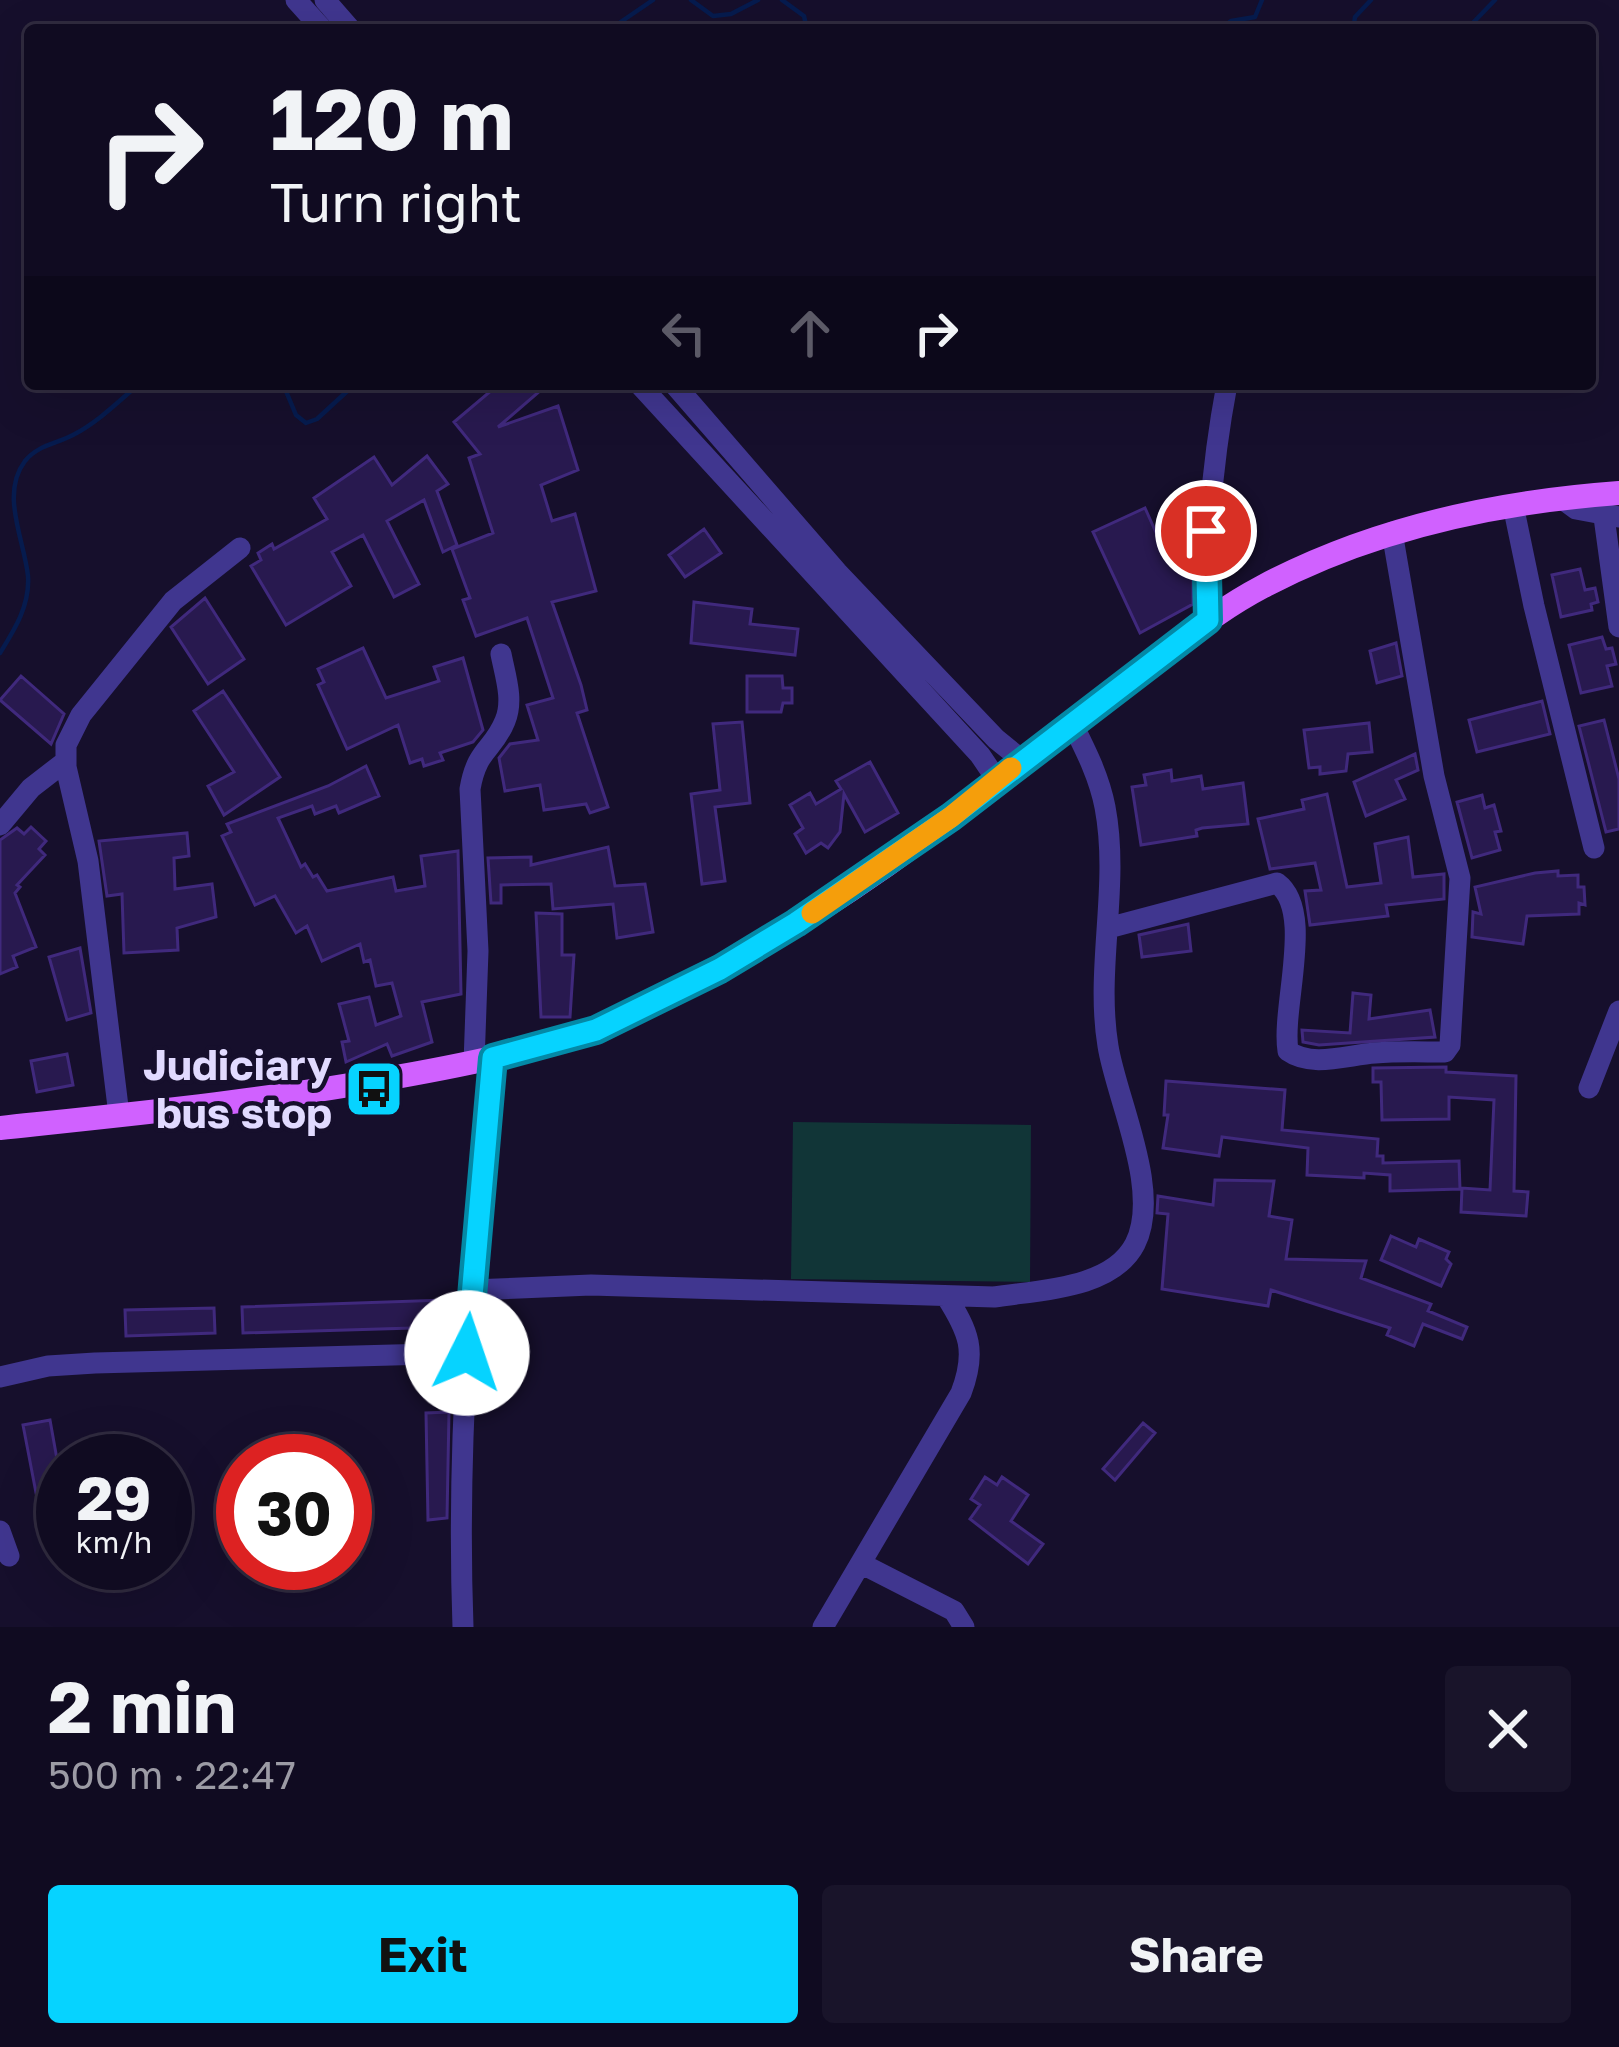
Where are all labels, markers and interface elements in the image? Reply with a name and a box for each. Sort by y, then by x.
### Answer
text: 120 m [270,68,514,168]
icon: right [72,72,228,228]
text: Turn right [270,169,522,234]
icon: left [651,300,717,366]
icon: ahead [777,300,843,366]
icon: right [903,300,969,366]
pin [1155,480,1257,582]
icon: arrive [1173,498,1239,564]
place label: Judiciary bus stop [143,1039,332,1137]
bus stop icon: Judiciary bus stop [343,1058,405,1120]
position arrow [404,1290,530,1416]
speed limit sign: 30 [216,1434,372,1590]
text: 29 [77,1461,151,1533]
text: km/h [76,1524,152,1560]
text: 2 min [48,1662,236,1749]
button: close [1445,1666,1571,1792]
text: 500 m · 22:47 [48,1751,296,1798]
button: Exit [48,1885,798,2023]
button: Share [822,1885,1571,2023]

